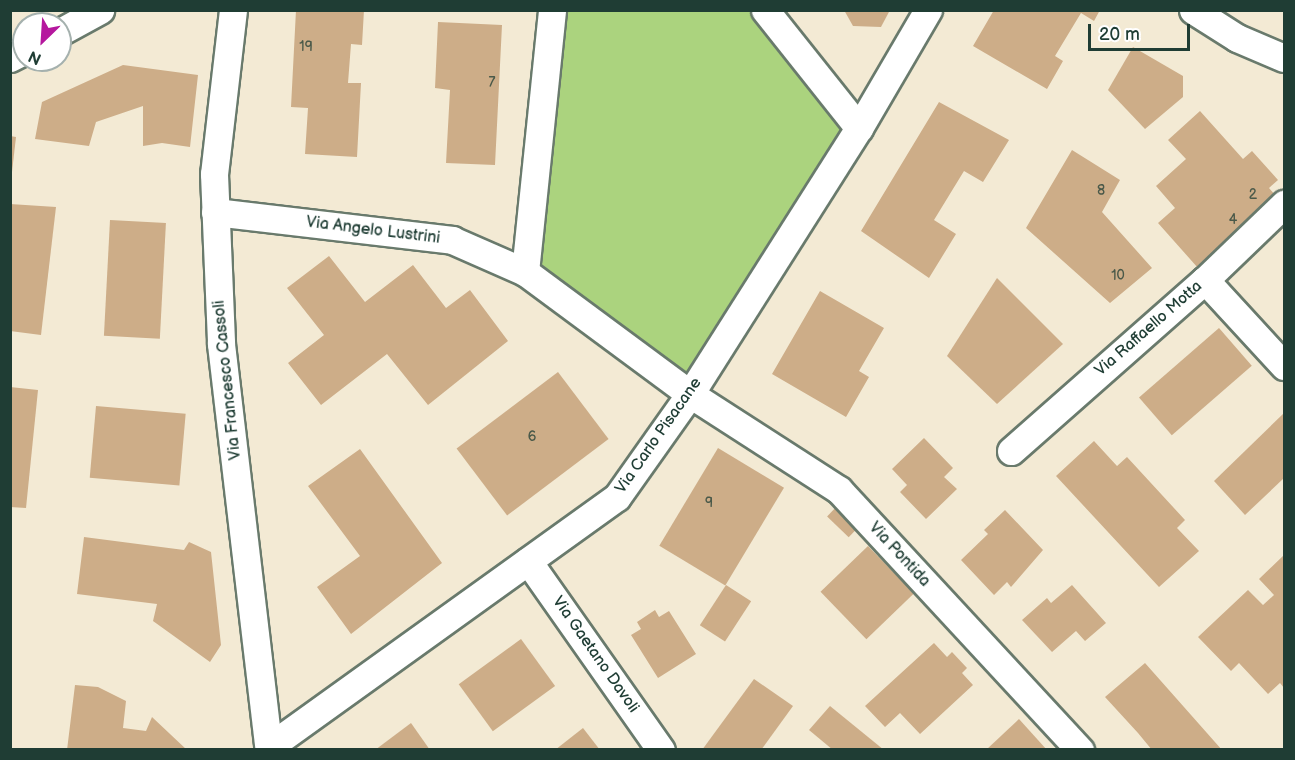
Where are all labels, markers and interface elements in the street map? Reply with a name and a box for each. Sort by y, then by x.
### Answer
north arrow [12,12,72,72]
scale bar [1091,12,1193,50]
text: 20 m [1099,24,1140,45]
house number: 19 [299,39,313,55]
text: N [26,46,44,68]
house number: 7 [489,75,495,91]
house number: 8 [1097,183,1105,199]
house number: 2 [1249,187,1257,203]
house number: 4 [1229,212,1237,228]
street label: Via Angelo Lustrini [305,213,441,249]
house number: 10 [1111,268,1125,284]
street label: Via Raffaello Motta [1092,277,1206,381]
street label: Via Francesco Cassoli [210,299,246,461]
street label: Via Carlo Pisacane [612,374,706,498]
house number: 6 [528,429,536,445]
house number: 9 [705,495,713,511]
street label: Via Pontida [864,519,934,591]
street label: Via Gaetano Davoli [548,593,642,717]

